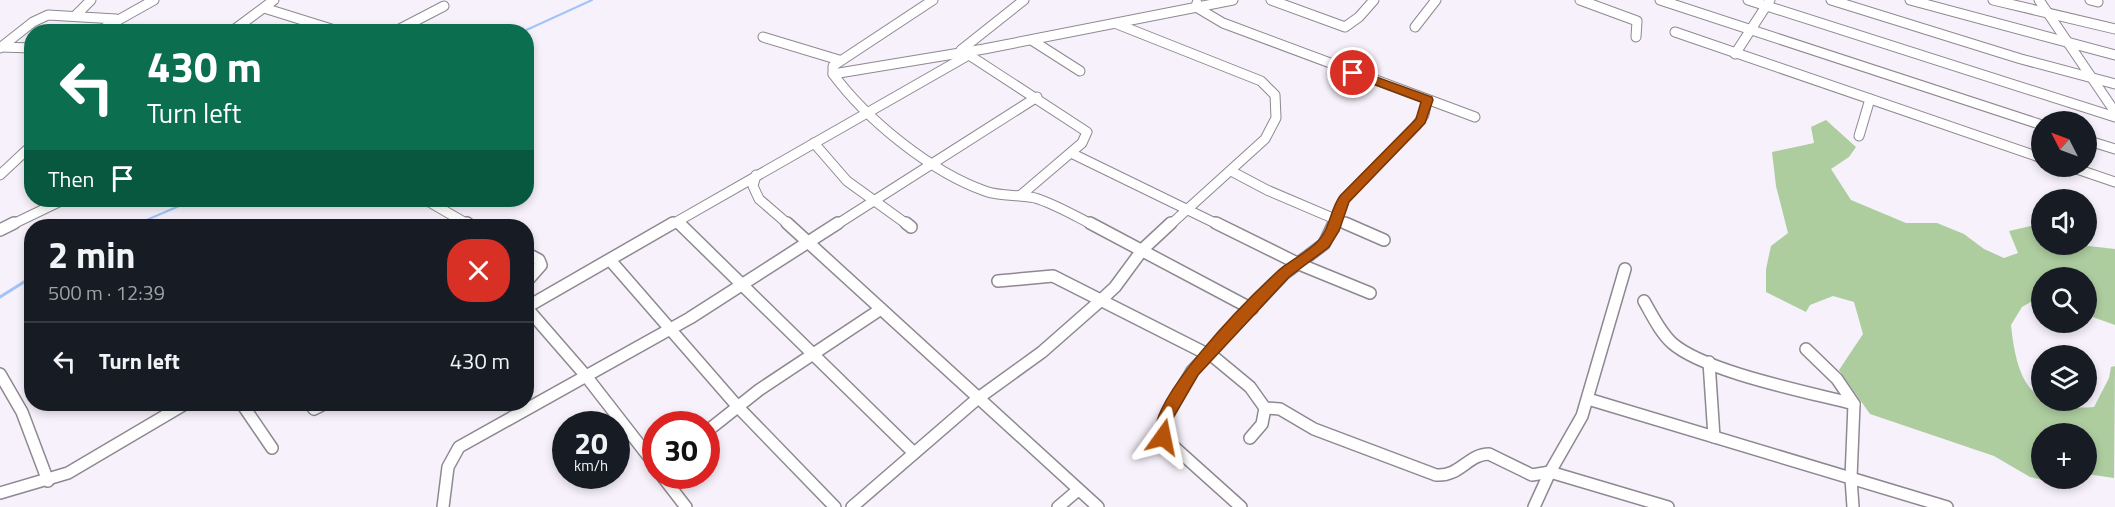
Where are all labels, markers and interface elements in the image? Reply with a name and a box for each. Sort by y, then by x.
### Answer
text: 430 m [147,34,262,98]
pin [1327,47,1378,98]
icon: left [48,48,126,126]
icon: arrive [1336,56,1369,89]
text: Turn left [147,92,241,133]
north arrow [2031,111,2097,177]
map controls [2031,111,2097,489]
text: Then [48,162,94,196]
icon: arrive [106,162,139,195]
button: sound [2031,189,2097,255]
text: 2 min [48,227,135,282]
button: close [447,239,510,302]
button: search [2031,267,2097,333]
text: 500 m · 12:39 [48,277,165,308]
text: Turn left [99,344,180,378]
text: 430 m [450,344,510,378]
icon: left [48,345,81,378]
button: layers [2031,345,2097,411]
position arrow [1131,405,1195,469]
speed limit sign: 30 [642,411,720,489]
text: 20 [574,420,608,466]
button: + [2031,423,2097,489]
text: km/h [574,454,608,477]

